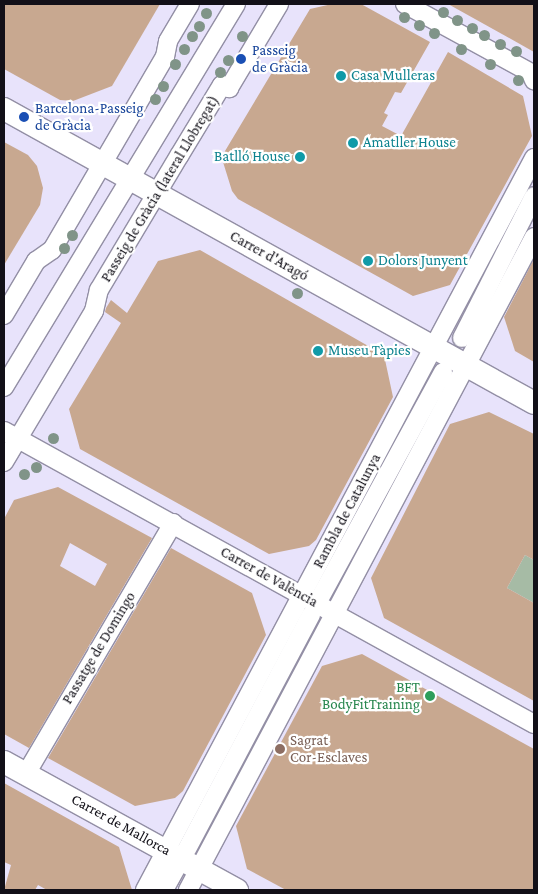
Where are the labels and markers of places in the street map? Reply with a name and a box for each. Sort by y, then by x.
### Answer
place label: Passeig de Gràcia [252,41,308,76]
marker: Passeig de Gràcia [234,52,248,66]
place label: Casa Mulleras [351,67,435,85]
marker: Casa Mulleras [335,70,347,82]
place label: Barcelona-Passeig de Gràcia [35,99,144,134]
marker: Barcelona-Passeig de Gràcia [17,110,31,124]
place label: Amatller House [363,134,456,152]
marker: Amatller House [347,137,359,149]
place label: Batlló House [214,148,290,166]
marker: Batlló House [294,151,306,163]
place label: Dolors Junyent [378,252,468,270]
marker: Dolors Junyent [362,255,374,267]
place label: Museu Tàpies [328,342,411,360]
marker: Museu Tàpies [312,345,324,357]
place label: BFT BodyFitTraining [322,678,420,713]
marker: BFT BodyFitTraining [424,690,436,702]
place label: Sagrat Cor-Esclaves [290,731,367,766]
marker: Sagrat Cor-Esclaves [274,743,286,755]

